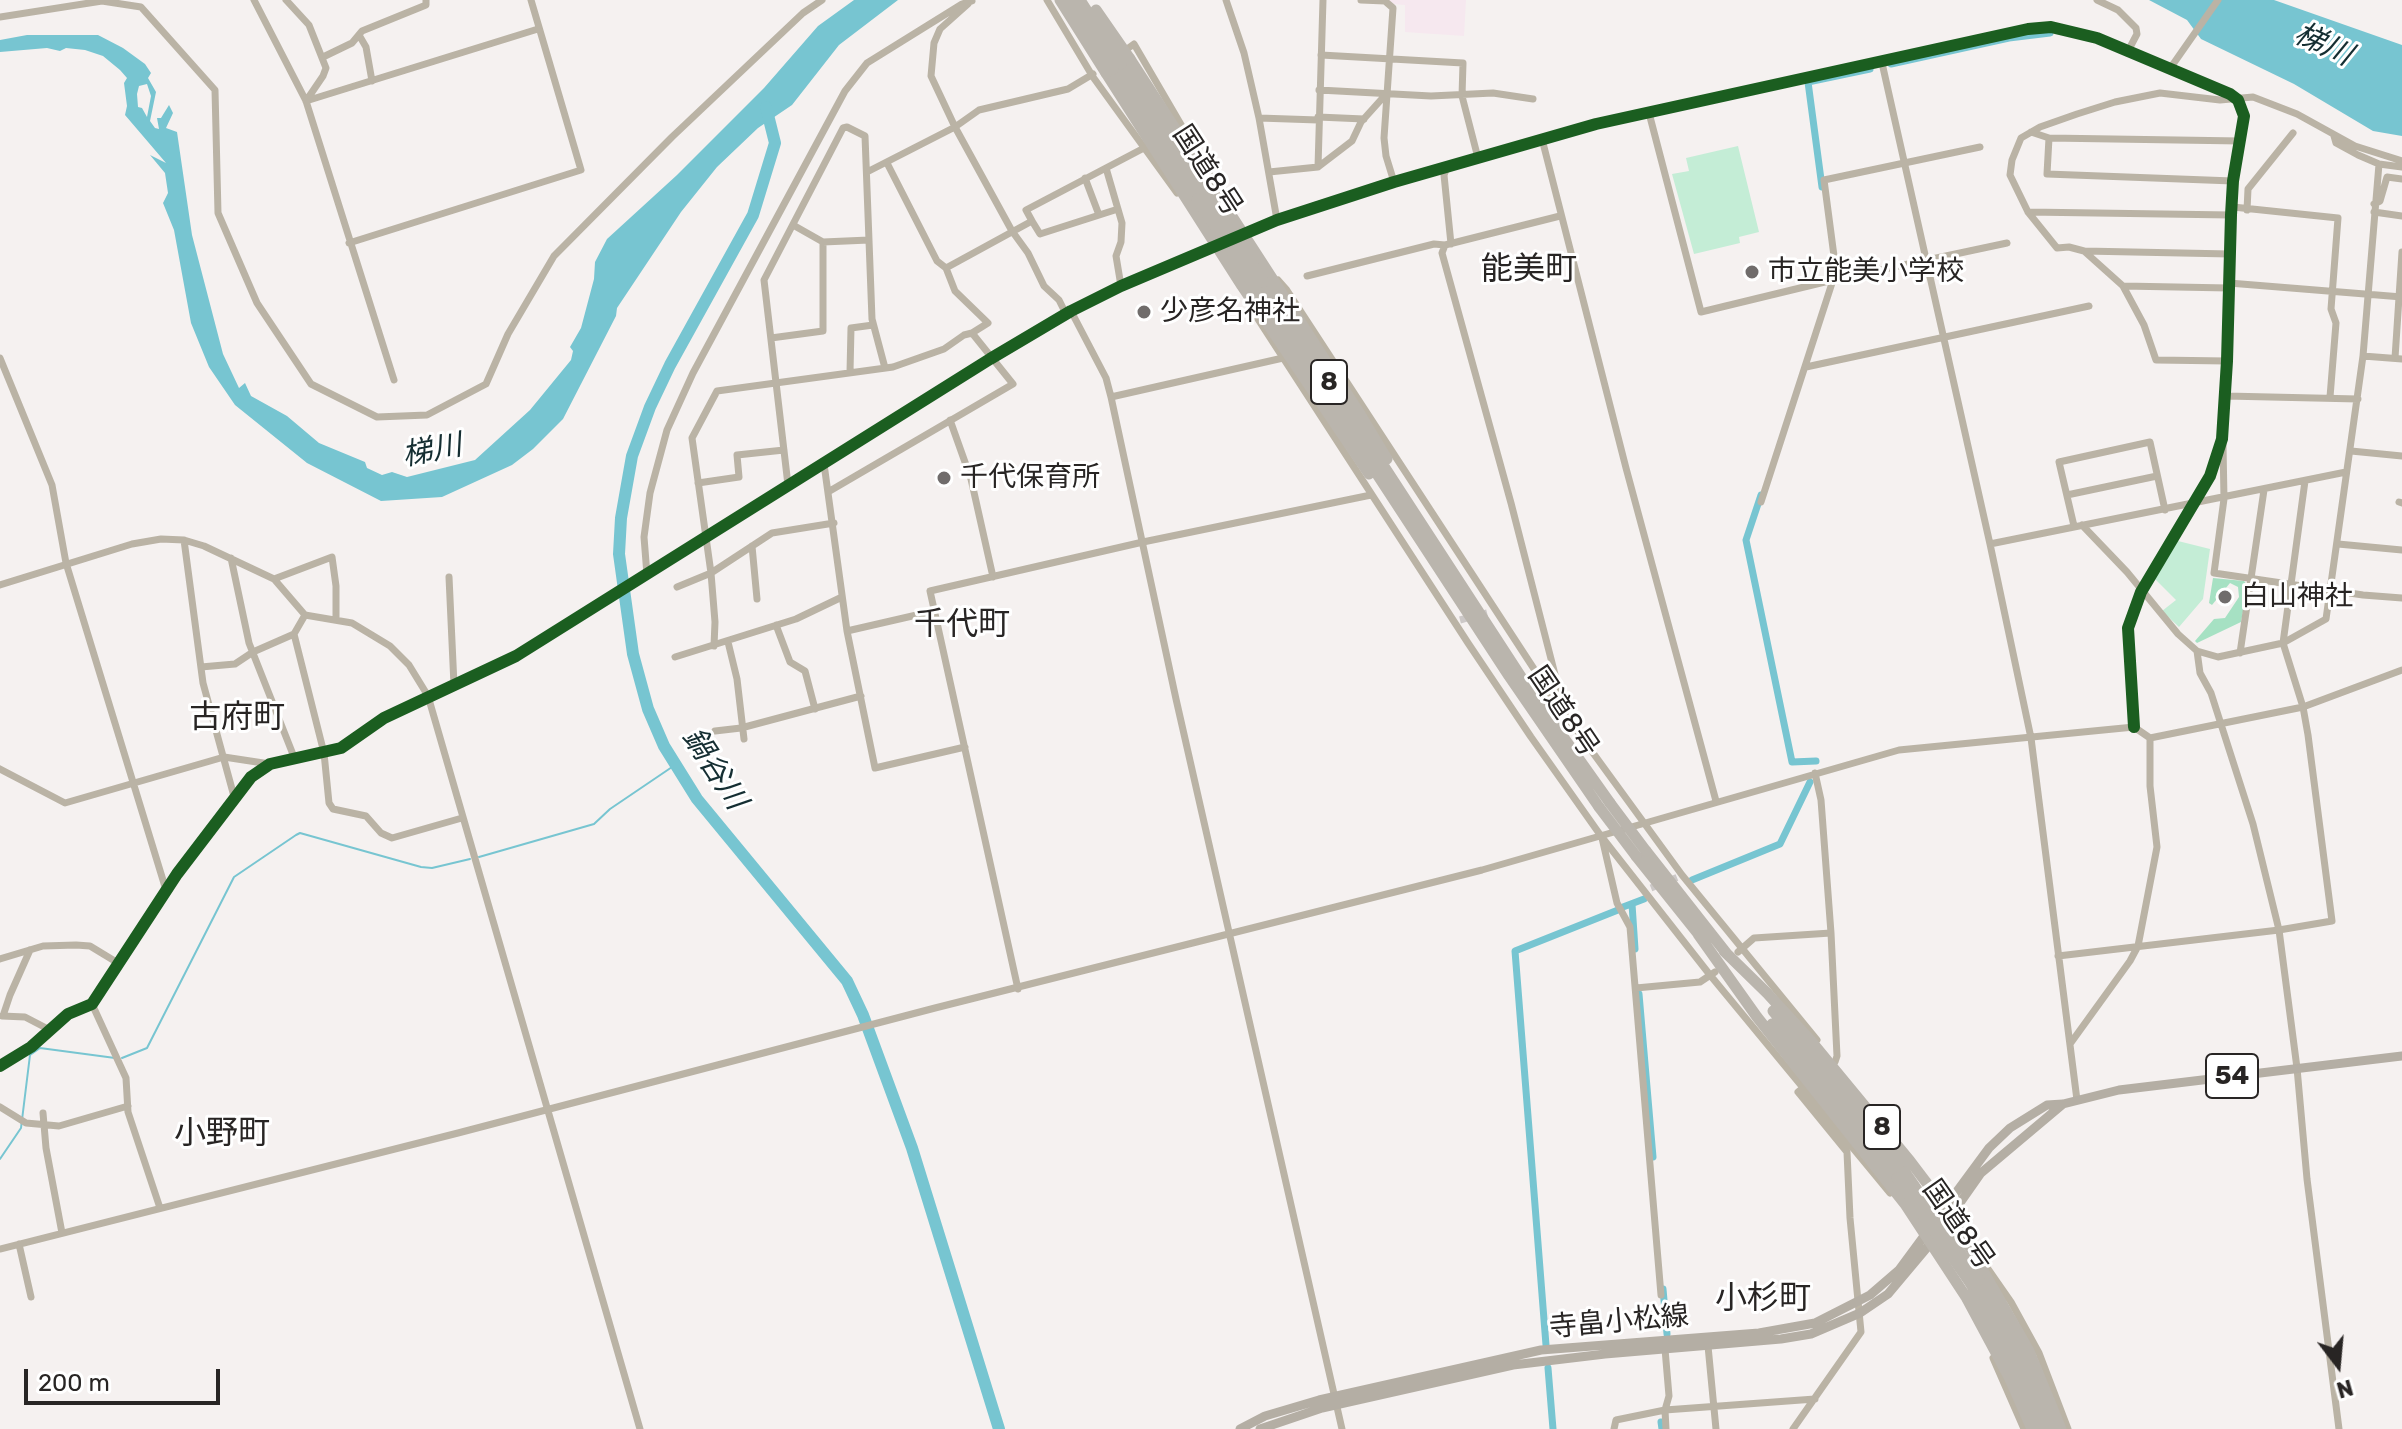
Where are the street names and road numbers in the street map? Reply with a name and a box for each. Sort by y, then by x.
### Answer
street label: 国道8号 [1165,119,1249,223]
road number: 8 [1311,360,1347,404]
street label: 国道8号 [1521,660,1605,764]
road number: 54 [2206,1054,2258,1098]
road number: 8 [1864,1105,1900,1149]
street label: 国道8号 [1915,1174,2001,1276]
street label: 寺畠小松線 [1548,1299,1690,1345]

